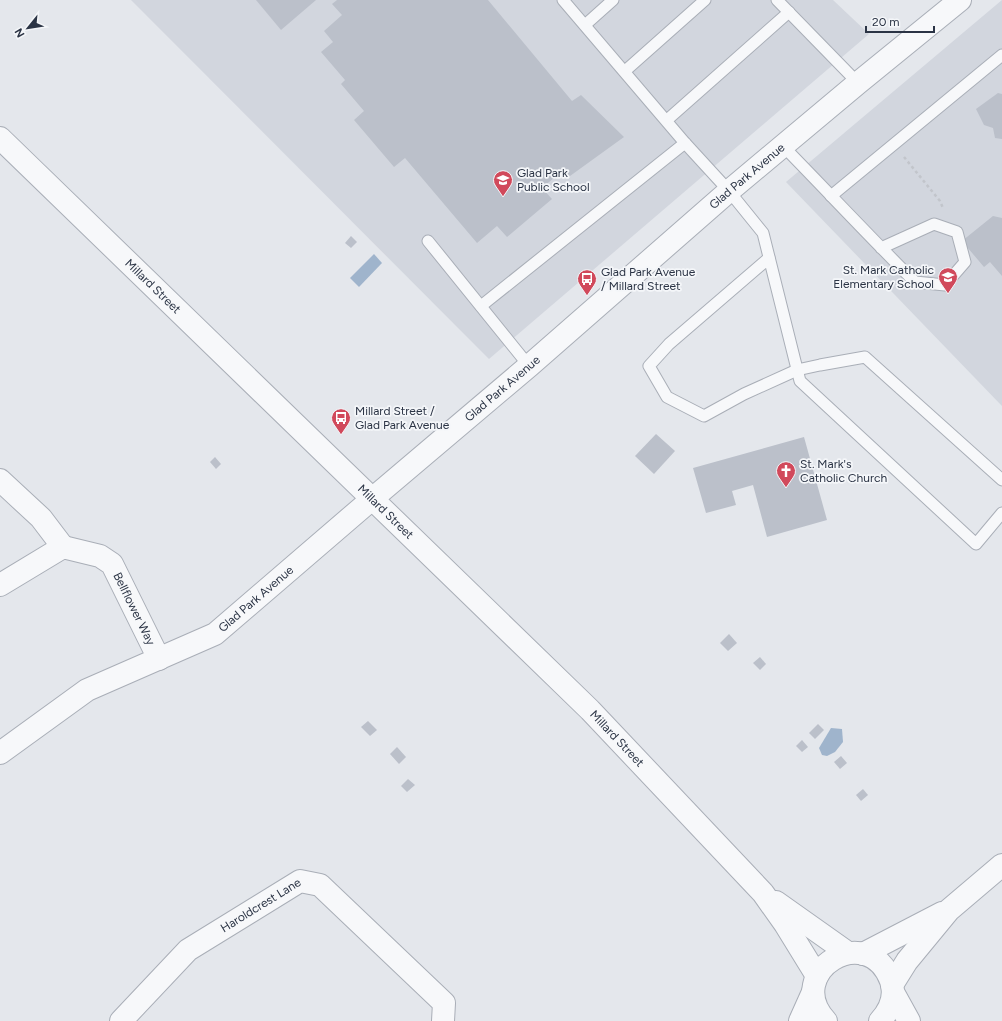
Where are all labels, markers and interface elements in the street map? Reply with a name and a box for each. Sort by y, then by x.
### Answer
north arrow [8,8,48,48]
scale bar [866,8,934,34]
text: 20 m [872,15,900,29]
text: N [12,26,28,40]
street label: Glad Park Avenue [706,140,788,212]
place label: Glad Park Public School [517,166,590,194]
school or university icon: Glad Park Public School [492,169,514,197]
street label: Millard Street [122,256,184,317]
place label: St. Mark Catholic Elementary School [833,263,935,291]
place label: Glad Park Avenue / Millard Street [601,265,696,293]
school or university icon: St. Mark Catholic Elementary School [937,266,959,294]
bus stop icon: Glad Park Avenue / Millard Street [576,268,598,296]
street label: Glad Park Avenue [462,352,543,424]
place label: Millard Street / Glad Park Avenue [355,404,450,432]
bus stop icon: Millard Street / Glad Park Avenue [330,407,352,435]
place label: St. Mark's Catholic Church [800,457,887,485]
church icon: St. Mark's Catholic Church [775,460,797,488]
street label: Millard Street [355,482,417,542]
street label: Glad Park Avenue [216,563,297,635]
street label: Bellflower Way [110,570,158,648]
street label: Millard Street [587,708,647,770]
street label: Haroldcrest Lane [218,875,304,935]

